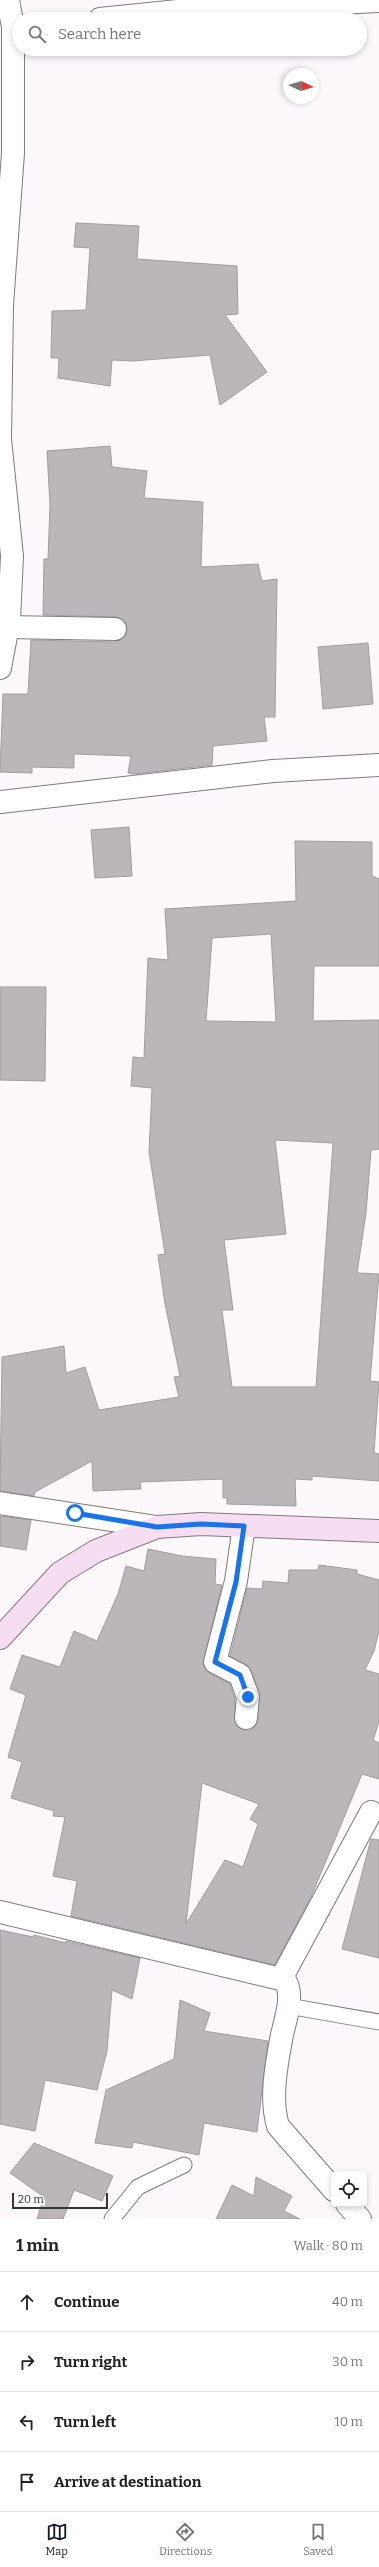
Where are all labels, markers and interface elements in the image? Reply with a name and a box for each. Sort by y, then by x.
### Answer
search box [12,12,367,56]
icon: search [26,23,48,45]
text: Search here [58,25,141,43]
north arrow [283,68,319,104]
route start [66,1504,84,1522]
route end [239,1688,257,1706]
map controls [331,2171,367,2207]
button: locate [331,2171,367,2207]
scale bar [12,2191,108,2210]
text: 20 m [18,2193,44,2206]
text: 1 min [16,2235,59,2256]
text: Walk · 80 m [293,2238,363,2253]
icon: ahead [16,2291,38,2313]
text: Continue [54,2293,120,2311]
text: 40 m [332,2294,363,2309]
icon: right [16,2351,38,2373]
text: Turn right [54,2353,127,2371]
text: 30 m [332,2354,363,2369]
icon: left [16,2411,38,2433]
text: Turn left [54,2413,116,2431]
text: 10 m [334,2414,363,2429]
icon: arrive [16,2471,38,2493]
text: Arrive at destination [54,2473,201,2491]
tab: Map [46,2521,68,2558]
tab: Directions [159,2521,212,2558]
tab: Saved [303,2521,333,2558]

